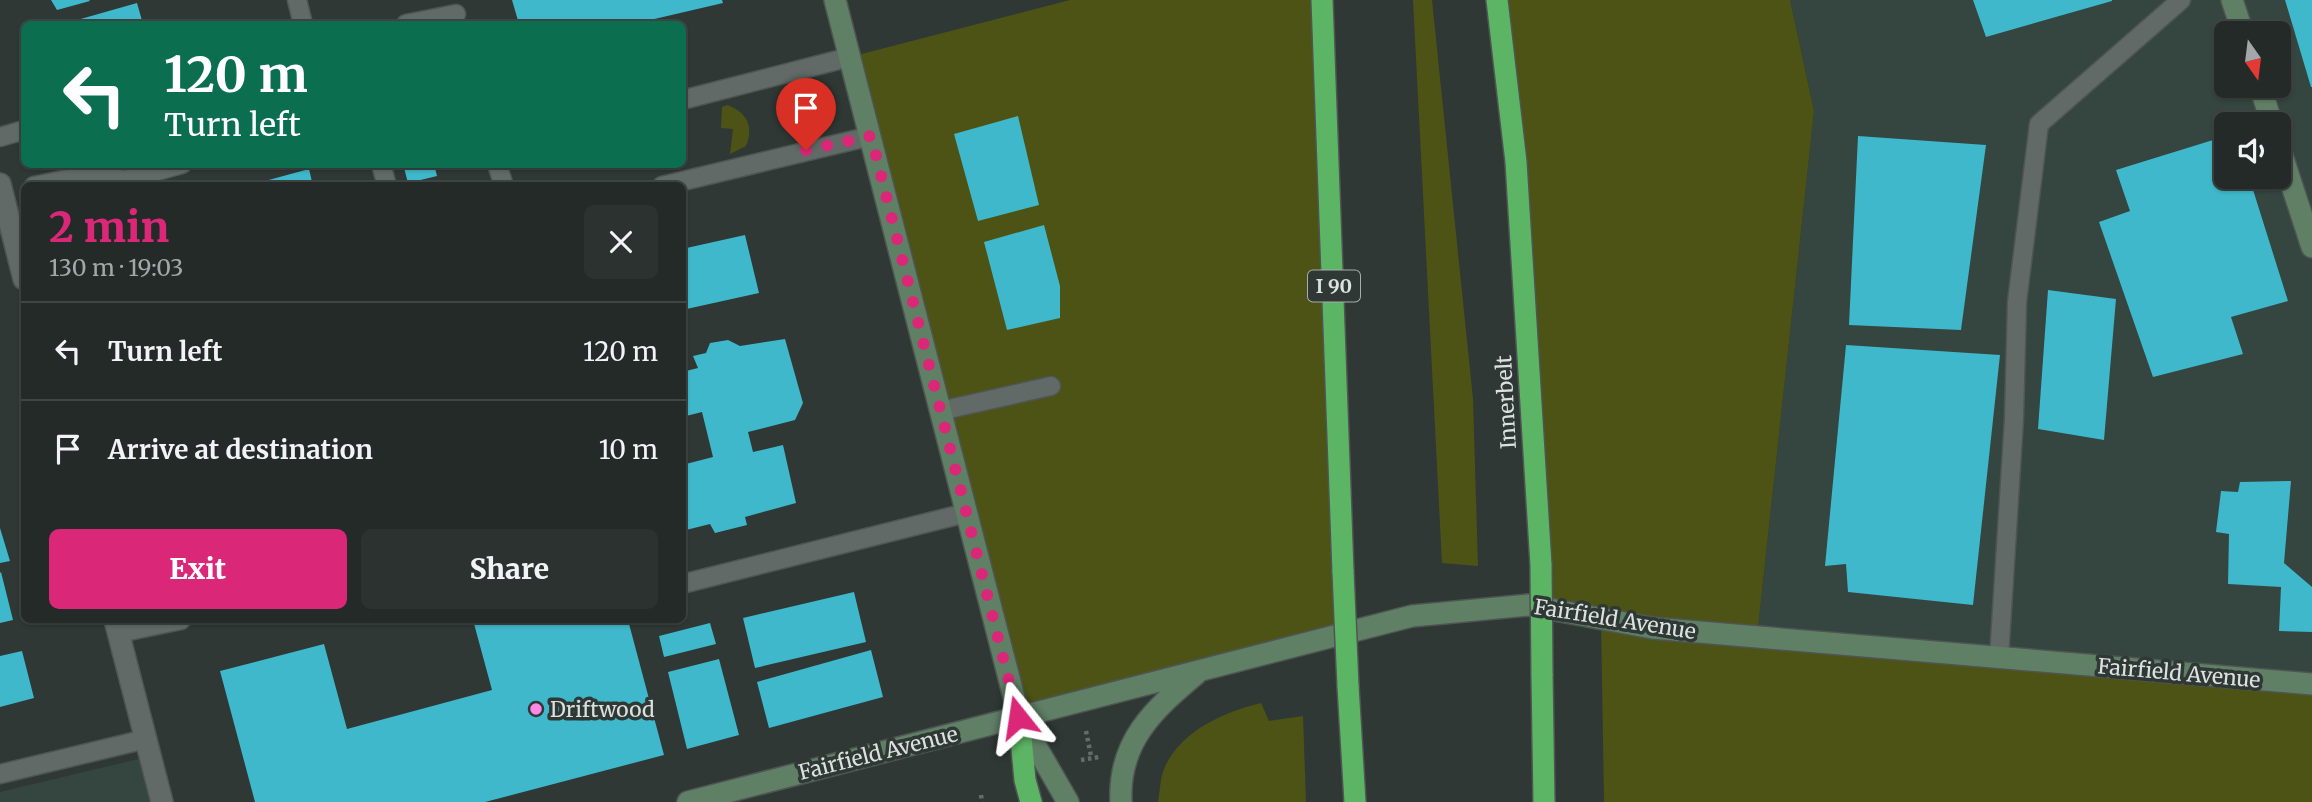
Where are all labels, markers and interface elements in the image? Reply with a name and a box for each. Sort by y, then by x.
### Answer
north arrow [2214,21,2291,98]
map controls [2214,21,2291,189]
text: 120 m [164,44,308,105]
icon: left [49,49,140,140]
pin [776,78,836,150]
icon: arrive [787,89,825,127]
text: Turn left [164,105,301,145]
button: sound [2214,112,2291,189]
text: 2 min [49,201,169,253]
button: close [584,205,658,279]
text: 130 m · 19:03 [49,253,183,282]
road number: I 90 [1308,270,1360,302]
icon: left [49,332,87,370]
text: Turn left [108,335,222,368]
text: 120 m [583,335,658,368]
street label: Innerbelt [1490,354,1522,450]
icon: arrive [49,430,87,468]
text: Arrive at destination [108,433,373,466]
text: 10 m [599,433,658,466]
button: Exit [49,529,347,609]
button: Share [361,529,658,609]
street label: Fairfield Avenue [1532,593,1698,645]
street label: Fairfield Avenue [2097,652,2262,694]
position arrow [981,680,1055,754]
place label: Driftwood [550,696,655,723]
marker: Driftwood [528,701,544,717]
street label: Fairfield Avenue [796,720,961,786]

